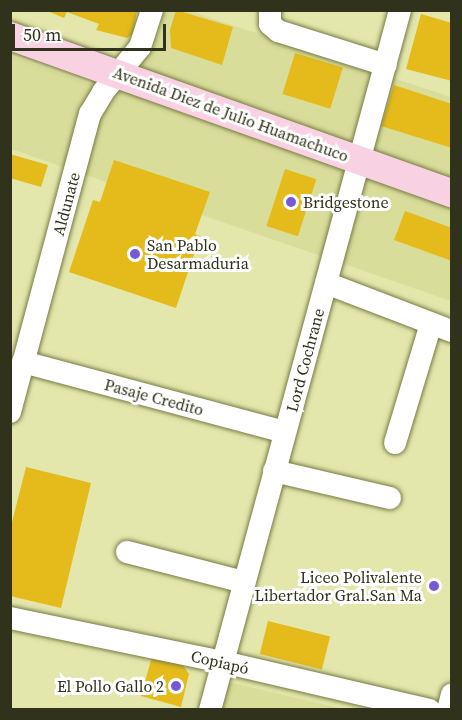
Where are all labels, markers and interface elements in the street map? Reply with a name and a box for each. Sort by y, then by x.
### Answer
scale bar [15,12,170,50]
text: 50 m [23,22,61,47]
street label: Avenida Diez de Julio Huamachuco [111,62,351,166]
street label: Aldunate [48,170,84,238]
place label: Bridgestone [303,192,389,212]
marker: Bridgestone [284,195,298,209]
place label: San Pablo Desarmaduria [147,235,249,273]
marker: San Pablo Desarmaduria [128,247,142,261]
street label: Lord Cochrane [282,306,328,414]
street label: Pasaje Credito [102,375,206,419]
place label: Liceo Polivalente Libertador Gral.San Ma [254,567,422,605]
marker: Liceo Polivalente Libertador Gral.San Ma [427,579,441,593]
street label: Copiapó [189,646,251,678]
place label: El Pollo Gallo 2 [57,676,164,696]
marker: El Pollo Gallo 2 [169,679,183,693]

